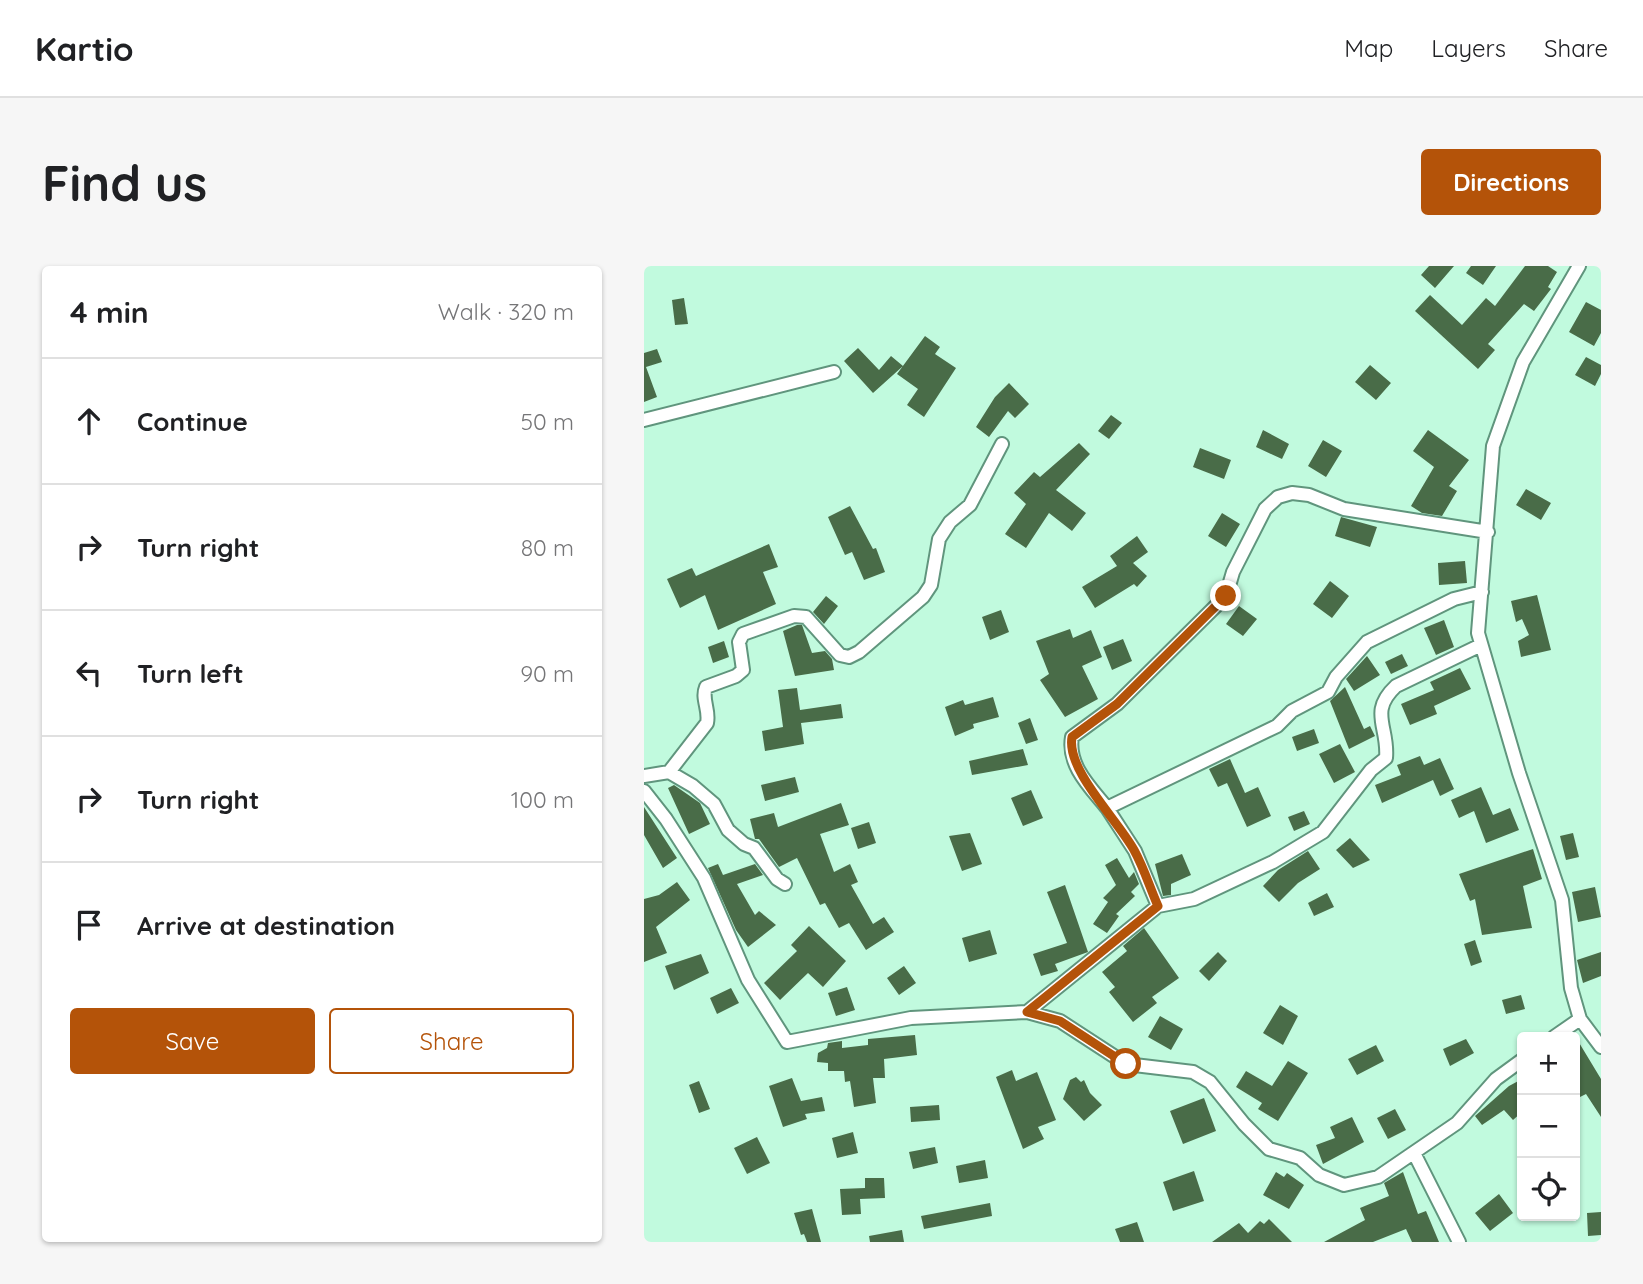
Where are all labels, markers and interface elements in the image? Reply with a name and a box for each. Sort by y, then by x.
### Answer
text: Kartio [35,28,134,69]
text: Map [1344,33,1393,63]
text: Layers [1431,33,1506,63]
text: Share [1544,33,1608,63]
button: Directions [1421,149,1601,215]
text: Find us [42,152,207,213]
text: 4 min [70,293,149,331]
text: Walk · 320 m [438,297,574,326]
icon: ahead [70,402,108,440]
text: Continue [137,405,248,438]
text: 50 m [521,407,574,436]
icon: right [70,528,108,566]
text: Turn right [137,531,259,564]
text: 80 m [521,533,574,562]
route end [1210,580,1241,611]
icon: left [70,654,108,692]
text: Turn left [137,657,244,690]
text: 90 m [520,659,574,688]
icon: right [70,780,108,818]
text: Turn right [137,783,259,816]
text: 100 m [511,785,574,814]
icon: arrive [70,906,108,944]
text: Arrive at destination [137,909,395,942]
button: Save [70,1008,315,1074]
button: Share [329,1008,574,1074]
map controls [1517,1032,1580,1221]
button: + [1517,1032,1580,1095]
route start [1110,1048,1141,1079]
button: − [1517,1095,1580,1158]
button: locate [1517,1158,1580,1221]

